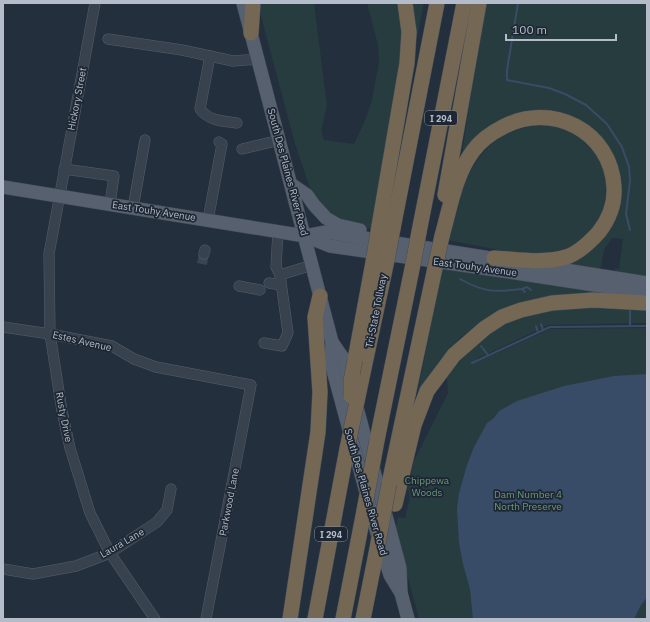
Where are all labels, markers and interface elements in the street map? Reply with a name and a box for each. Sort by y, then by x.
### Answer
scale bar [506,16,616,42]
text: 100 m [512,22,547,37]
street label: Hickory Street [65,66,90,132]
street label: South Des Plaines River Road [265,107,311,237]
road number: I 294 [425,111,457,125]
street label: East Touhy Avenue [111,198,197,224]
street label: East Touhy Avenue [432,255,518,279]
street label: Tri-State Tollway [362,273,390,349]
street label: Estes Avenue [51,328,113,354]
street label: Rusty Drive [53,391,75,444]
street label: South Des Plaines River Road [342,427,390,557]
street label: Parkwood Lane [216,467,242,537]
park label: Chippewa Woods [405,474,450,499]
park label: Dam Number 4 North Preserve [494,488,562,513]
street label: Laura Lane [98,525,147,561]
road number: I 294 [315,527,347,541]

